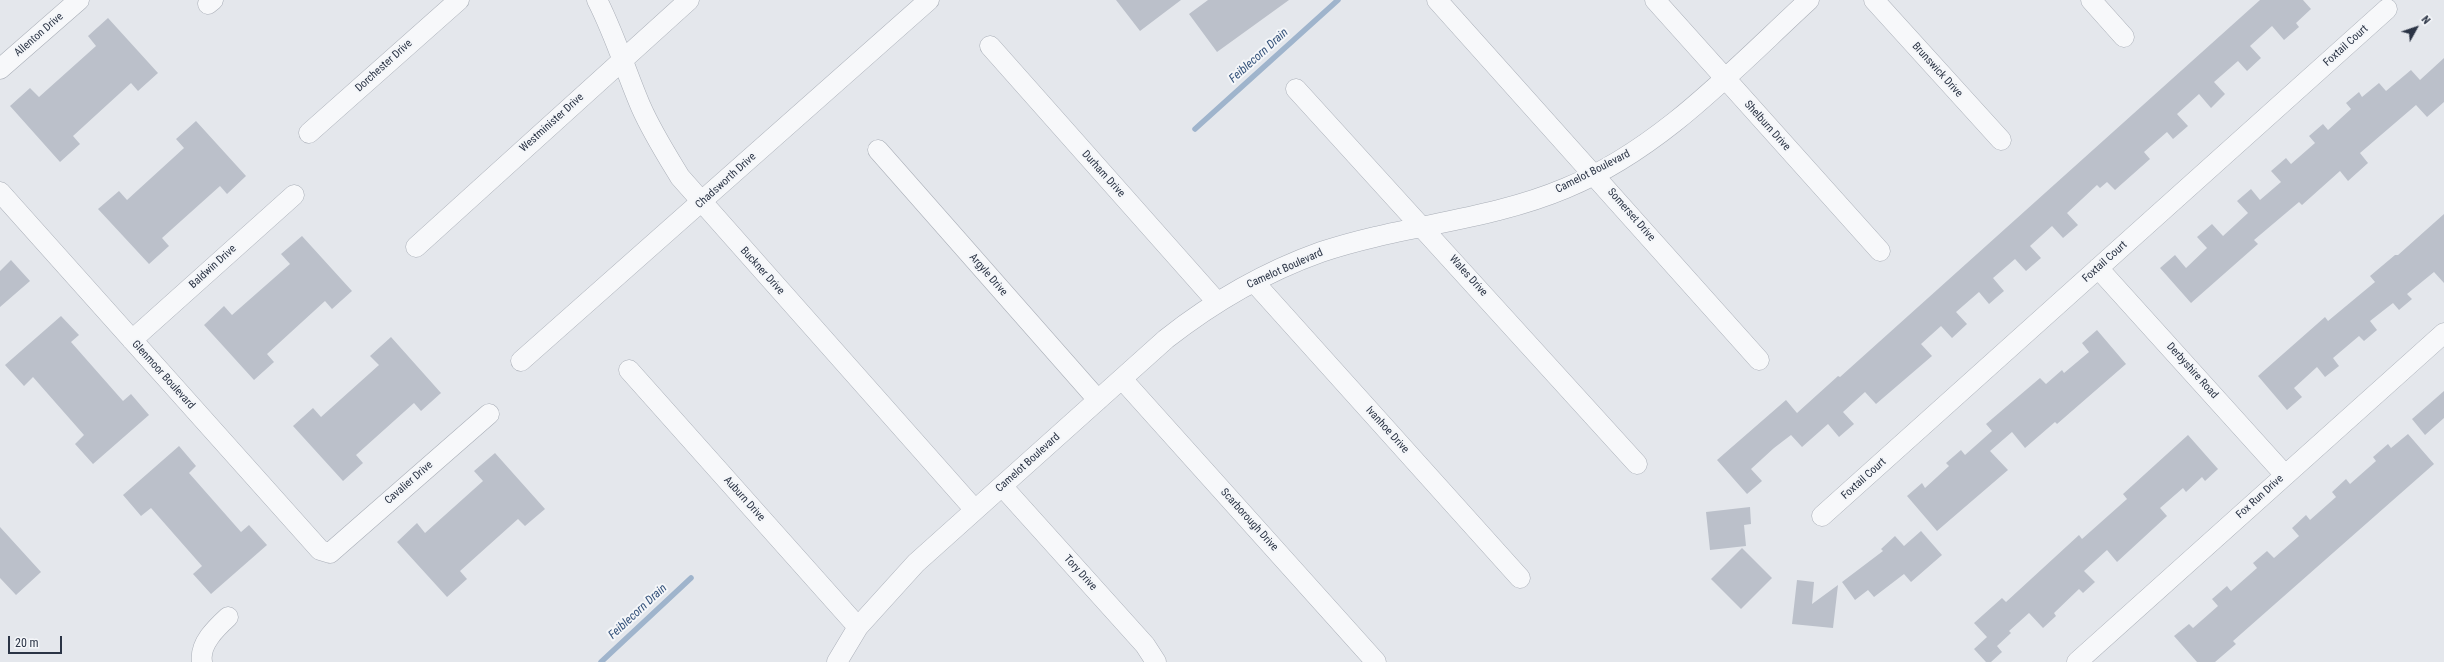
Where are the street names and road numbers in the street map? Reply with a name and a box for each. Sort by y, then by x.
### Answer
street label: Allenton Drive [12,10,66,60]
street label: Foxtail Court [2321,23,2371,69]
street label: Dorchester Drive [353,37,415,95]
street label: Brunswick Drive [1909,40,1965,100]
street label: Westminister Drive [517,91,587,155]
street label: Shelburn Drive [1741,98,1793,154]
street label: Durham Drive [1079,148,1127,200]
street label: Camelot Boulevard [1554,148,1632,196]
street label: Chadsworth Drive [693,150,759,212]
street label: Somerset Drive [1604,186,1658,244]
street label: Foxtail Court [2080,239,2130,285]
street label: Baldwin Drive [187,242,239,292]
street label: Buckner Drive [737,244,787,298]
street label: Camelot Boulevard [1245,246,1325,292]
street label: Argyle Drive [966,251,1010,299]
street label: Wales Drive [1446,253,1490,299]
street label: Glenmoor Boulevard [129,338,197,412]
street label: Derbyshire Road [2163,340,2221,402]
street label: Ivanhoe Drive [1363,404,1411,456]
street label: Camelot Boulevard [993,431,1063,495]
street label: Foxtail Court [1839,456,1889,502]
street label: Cavalier Drive [382,459,436,507]
street label: Fox Run Drive [2234,472,2286,522]
street label: Auburn Drive [721,474,767,524]
street label: Scarborough Drive [1217,486,1281,554]
street label: Tory Drive [1061,553,1099,593]

